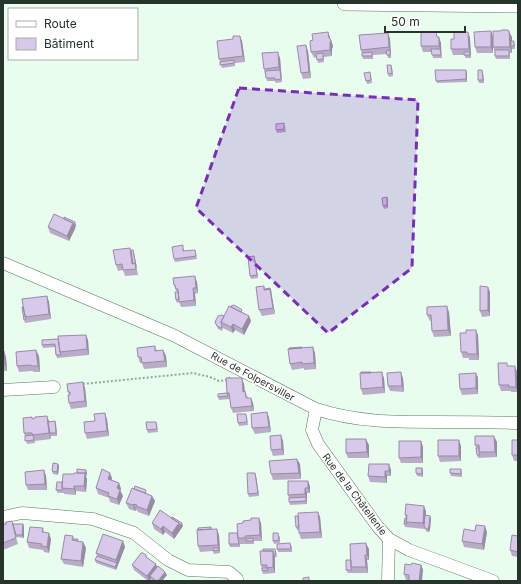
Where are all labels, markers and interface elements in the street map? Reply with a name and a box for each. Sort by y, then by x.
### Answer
legend [8,8,138,60]
scale bar [385,8,465,34]
text: 50 m [391,14,420,29]
text: Route [44,16,77,31]
text: Bâtiment [44,36,94,51]
street label: Rue de Folpersviller [209,349,297,403]
street label: Rue de la Châtellenie [320,451,390,537]

